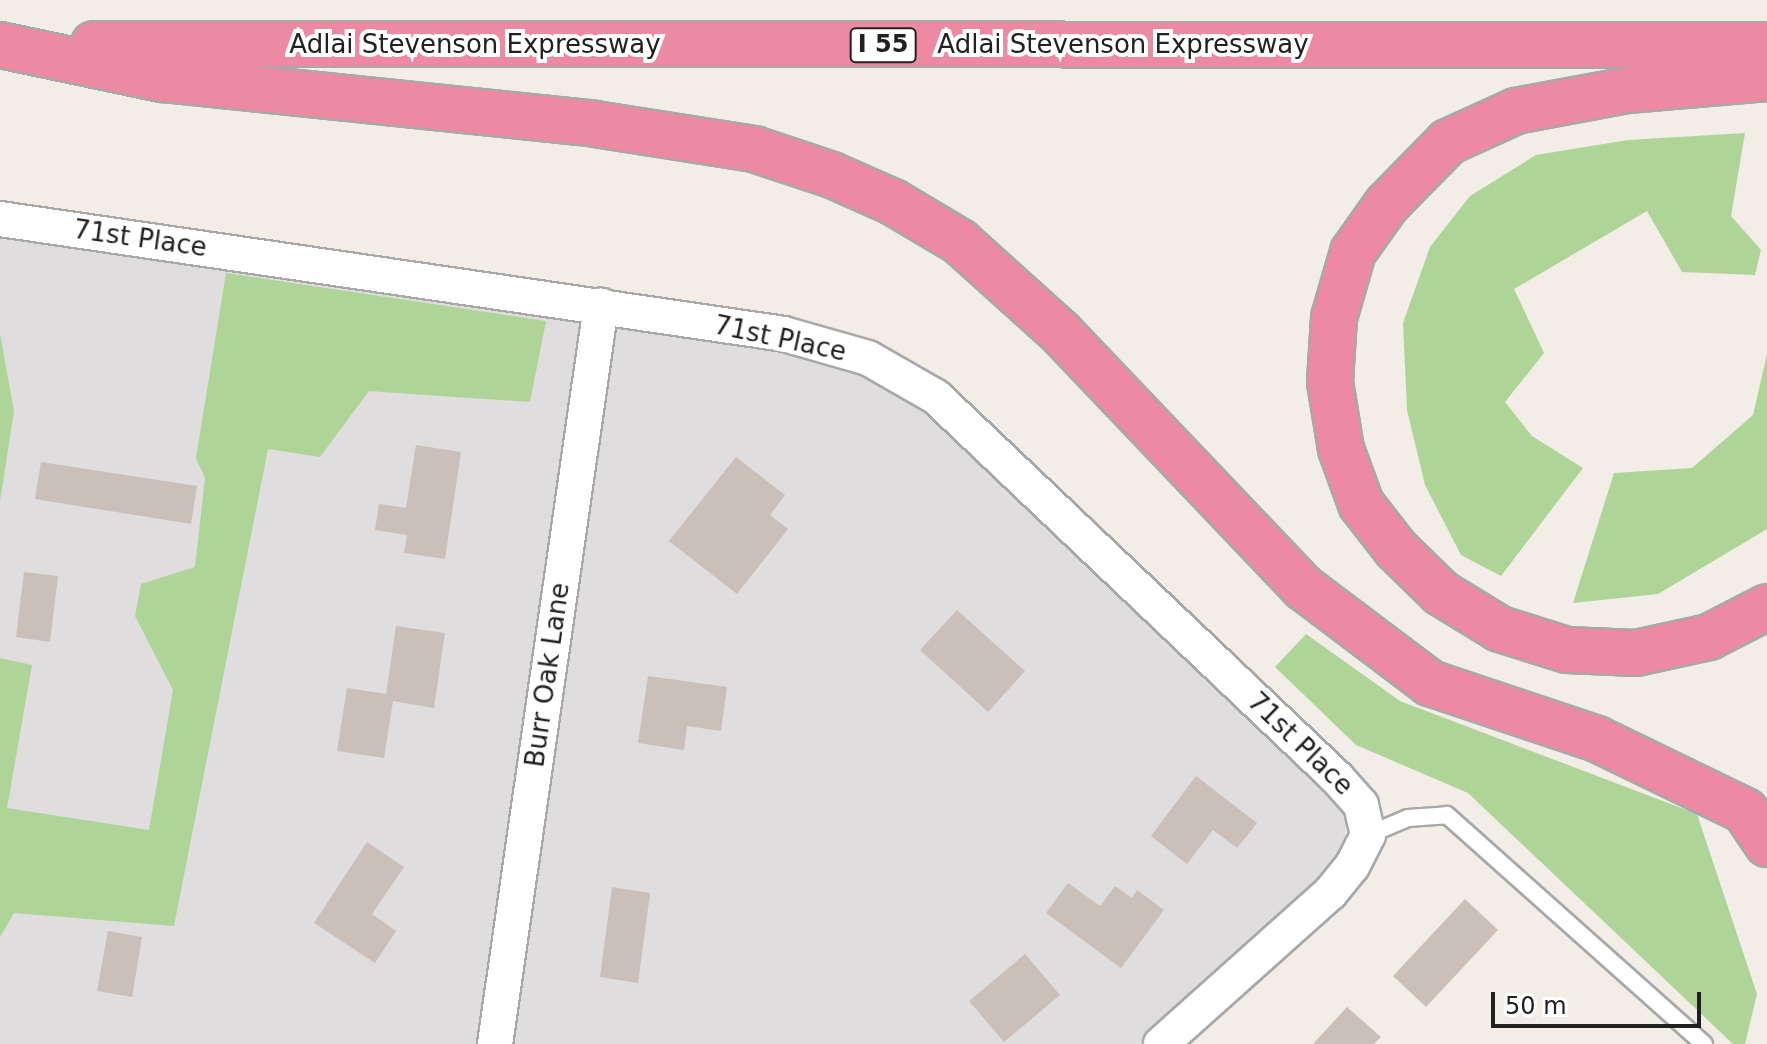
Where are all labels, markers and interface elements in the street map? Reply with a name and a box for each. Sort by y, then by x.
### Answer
road number: I 55 [849,25,917,65]
street label: Adlai Stevenson Expressway [289,29,661,61]
street label: Adlai Stevenson Expressway [937,29,1309,61]
street label: 71st Place [71,214,209,264]
street label: 71st Place [711,310,849,368]
street label: Burr Oak Lane [520,581,576,769]
street label: 71st Place [1241,686,1359,802]
scale bar [1495,976,1705,1026]
text: 50 m [1505,992,1567,1020]

